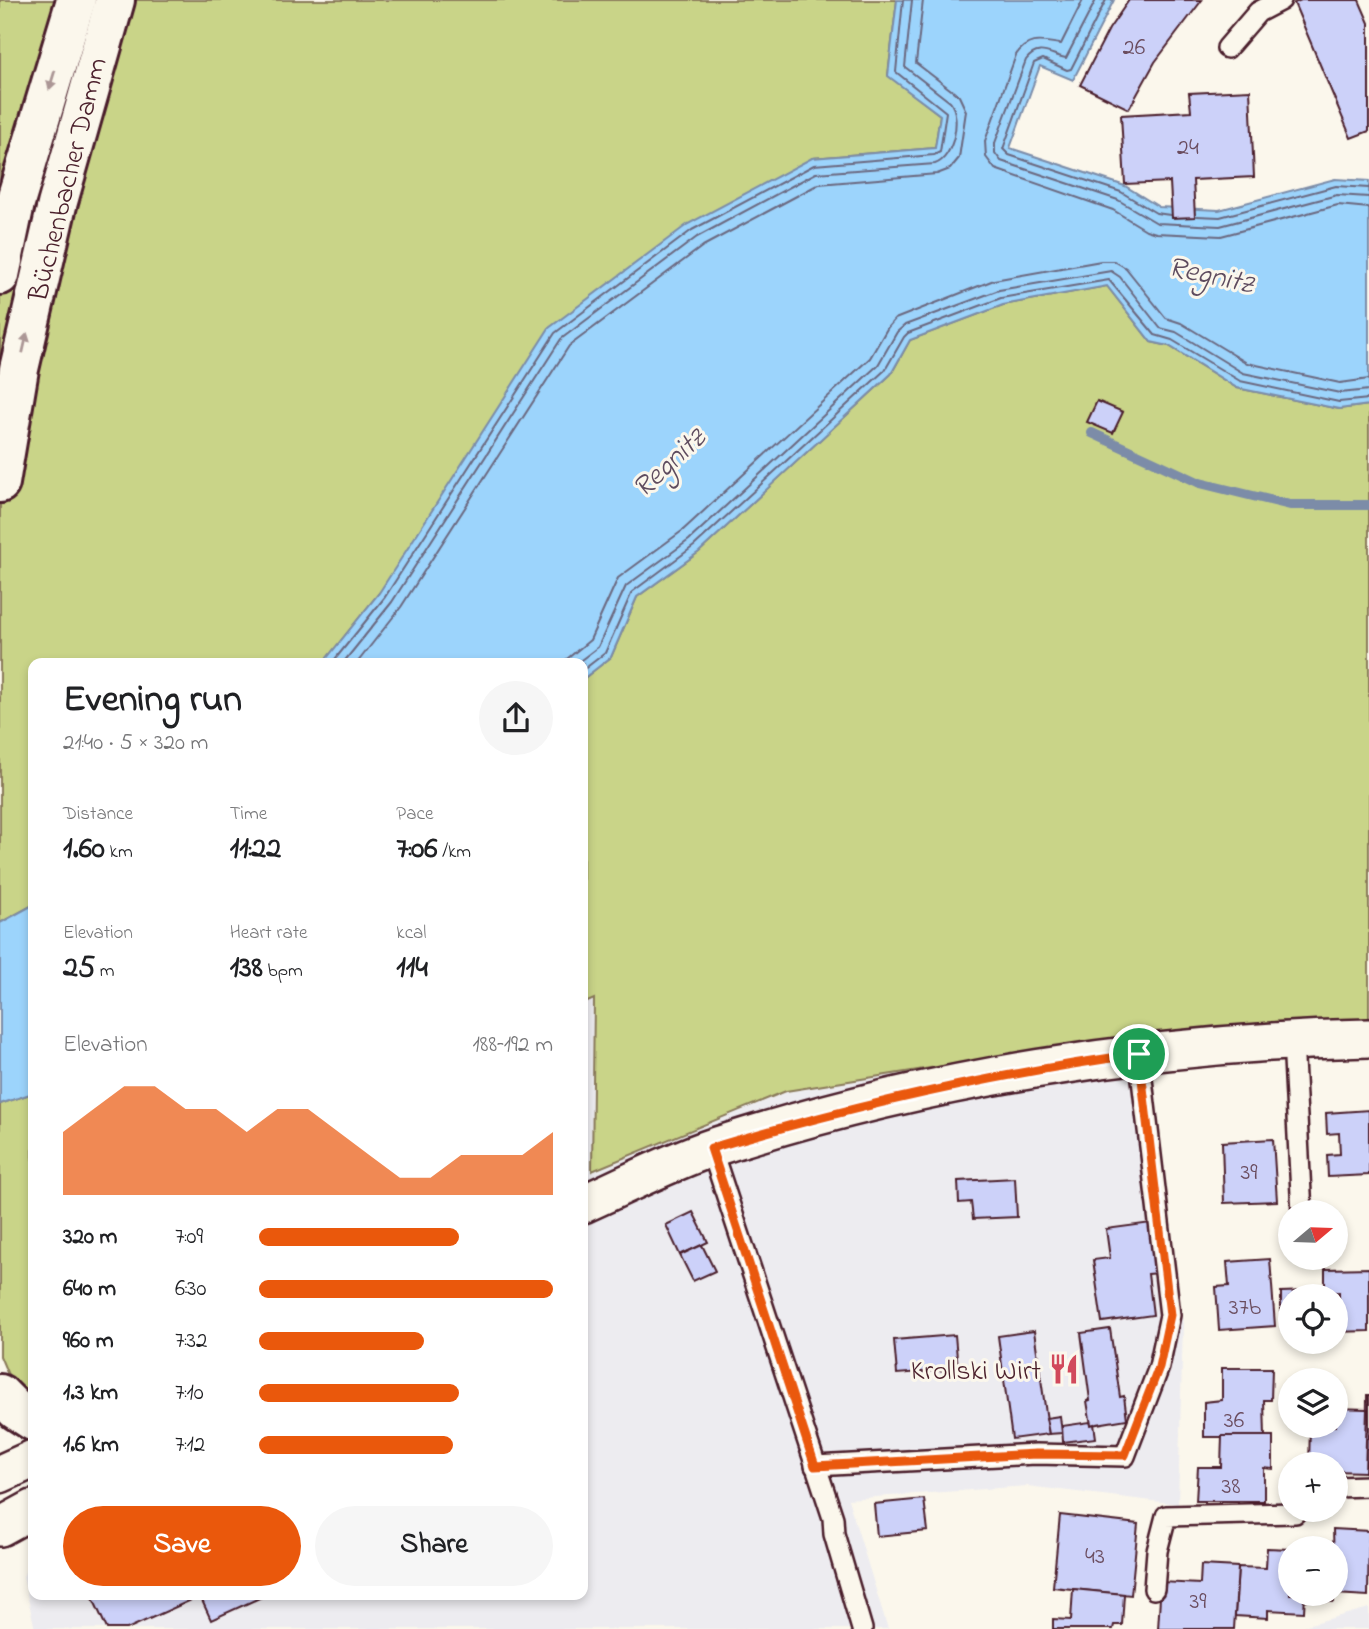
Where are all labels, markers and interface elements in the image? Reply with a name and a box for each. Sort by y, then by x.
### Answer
house number: 26 [1123,31,1146,66]
street label: Büchenbacher Damm [19,54,120,307]
one-way arrow [46,69,56,90]
house number: 24 [1177,131,1199,166]
water label: Regnitz [1164,246,1260,308]
one-way arrow [20,332,31,354]
water label: Regnitz [623,417,718,510]
text: Evening run [63,673,242,729]
button: share [479,681,553,755]
text: 21:40 · 5 × 320 m [63,727,208,760]
text: Distance [63,801,133,828]
text: Time [230,801,267,828]
text: Pace [396,801,433,828]
text: 1.60 [63,828,105,872]
text: 11:22 [230,828,281,872]
text: 7:06 [396,828,437,872]
text: km [105,839,133,866]
text: /km [437,839,471,866]
text: Elevation [63,920,133,947]
text: Heart rate [230,920,308,947]
text: kcal [396,920,427,947]
text: 25 [63,947,95,991]
text: 138 [230,947,263,991]
text: 114 [396,947,428,991]
text: m [95,958,115,985]
text: bpm [263,958,303,985]
pin [1109,1024,1169,1084]
text: Elevation [63,1029,148,1062]
text: 188–192 m [473,1029,553,1062]
icon: arrive [1120,1035,1158,1073]
house number: 39 [1240,1156,1258,1191]
north arrow [1278,1200,1348,1270]
map controls [1278,1200,1348,1606]
text: 320 m [63,1221,117,1254]
text: 7:09 [175,1221,203,1254]
text: 640 m [63,1273,116,1306]
text: 6:30 [175,1273,207,1306]
button: locate [1278,1284,1348,1354]
house number: 37b [1229,1291,1262,1326]
text: 960 m [63,1325,114,1358]
text: 7:32 [175,1325,207,1358]
place label: Krollski Wirt [911,1352,1041,1393]
restaurant icon: Krollski Wirt [1047,1352,1081,1386]
button: layers [1278,1368,1348,1438]
text: 1.3 km [63,1377,118,1410]
text: 7:10 [175,1377,204,1410]
house number: 36 [1224,1404,1245,1439]
text: 1.6 km [63,1429,119,1462]
text: 7:12 [175,1429,205,1462]
button: + [1278,1452,1348,1522]
house number: 38 [1222,1470,1240,1505]
button: Save [63,1506,301,1586]
button: Share [315,1506,553,1586]
button: − [1278,1536,1348,1606]
house number: 43 [1085,1540,1105,1575]
house number: 39 [1189,1585,1207,1620]

